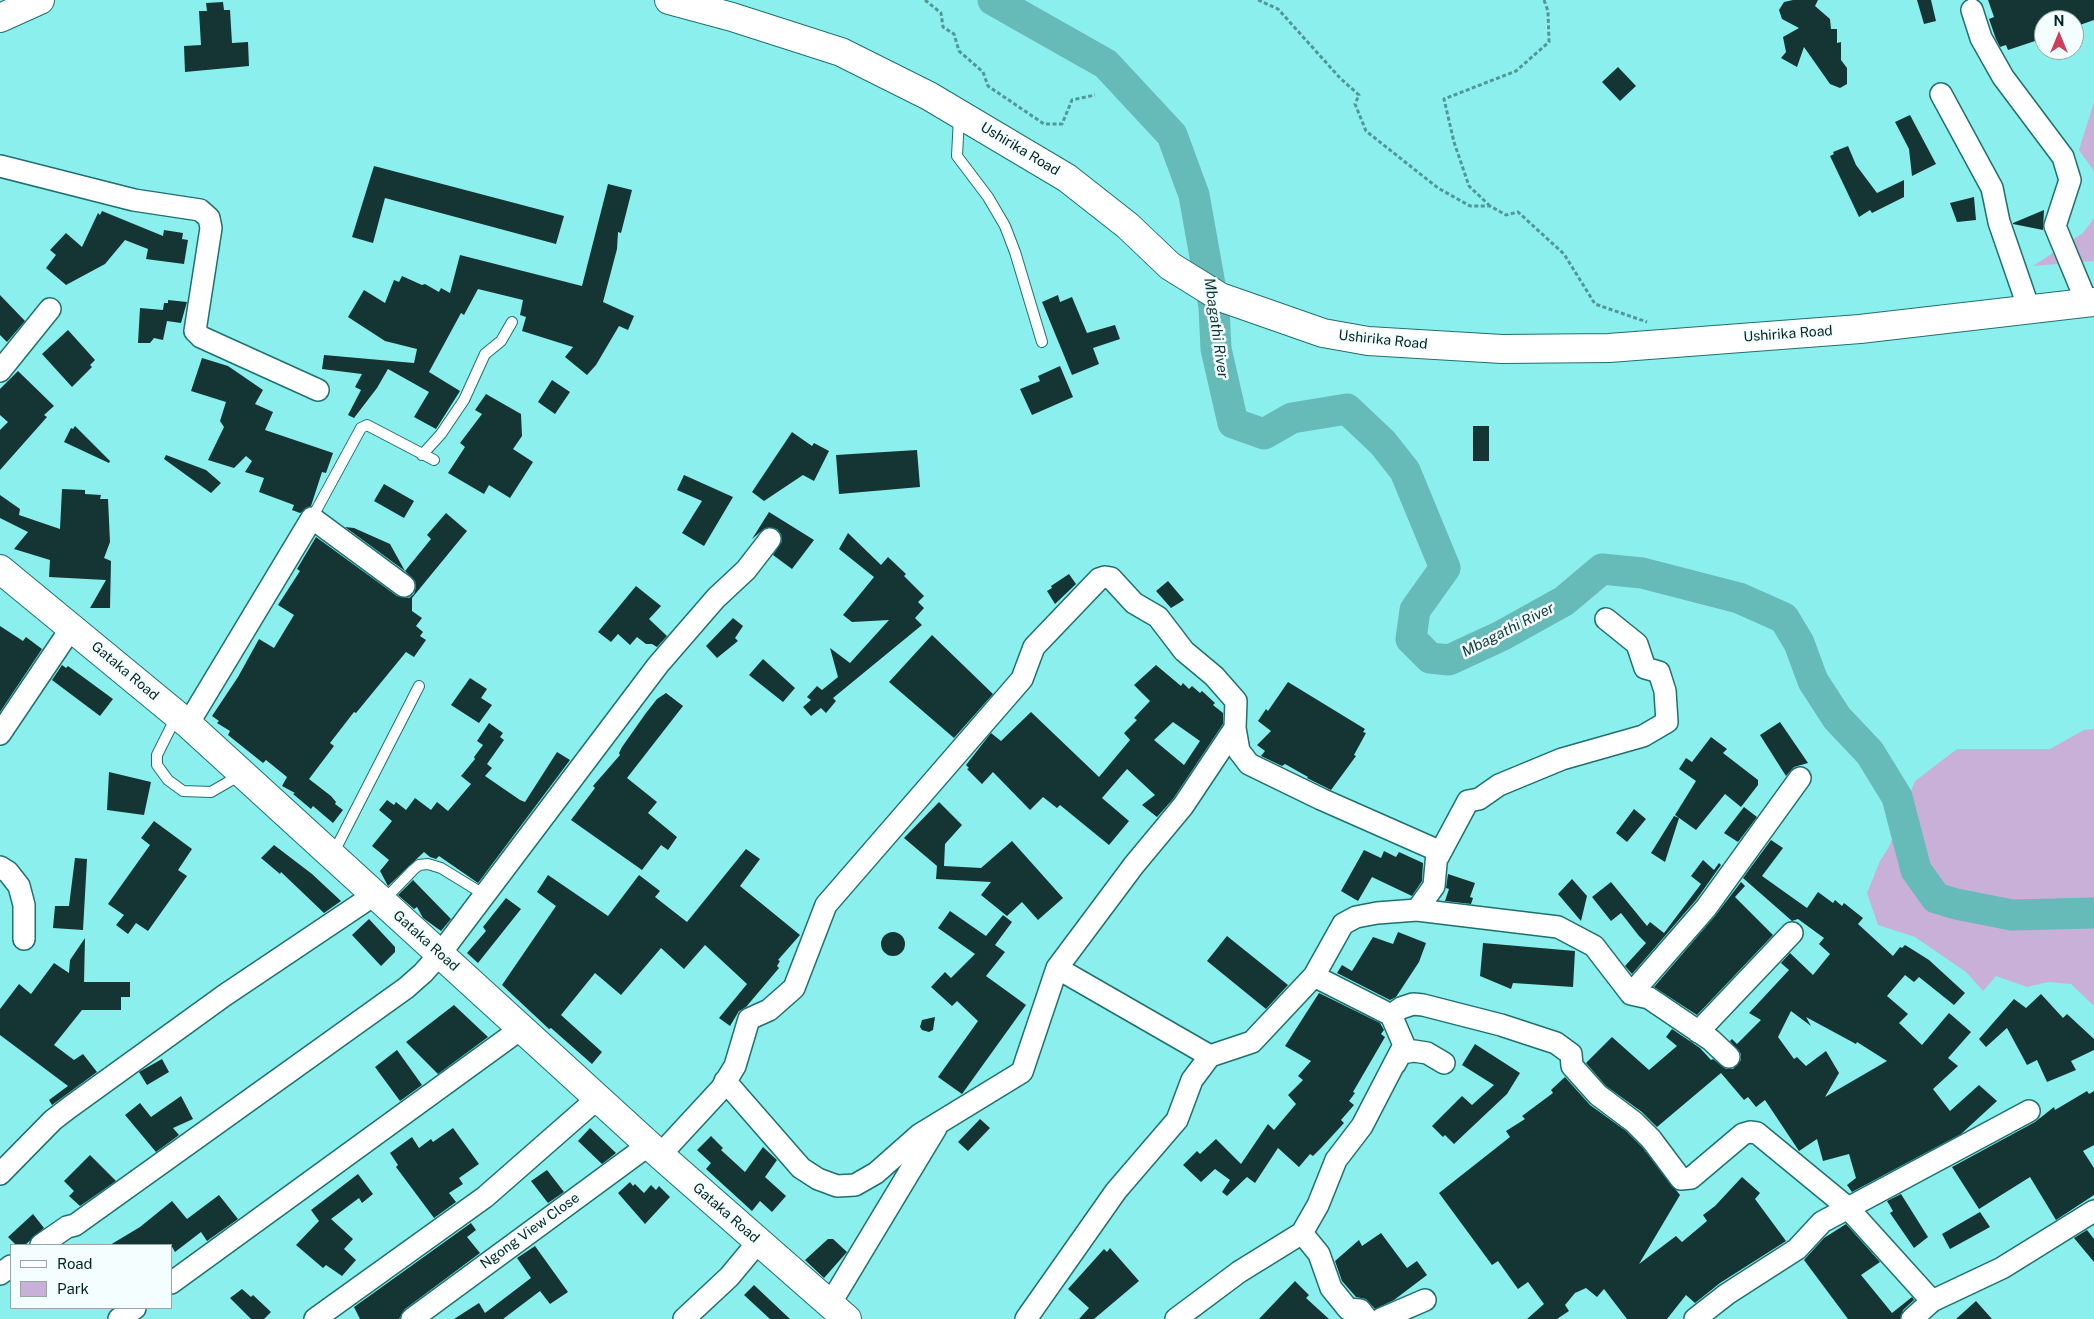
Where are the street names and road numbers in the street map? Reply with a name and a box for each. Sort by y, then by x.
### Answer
street label: Ushirika Road [977,119,1063,179]
street label: Ushirika Road [1743,322,1833,346]
street label: Ushirika Road [1338,327,1428,353]
street label: Gataka Road [88,638,162,704]
street label: Gataka Road [390,907,462,975]
street label: Gataka Road [689,1179,763,1247]
street label: Ngong View Close [477,1189,583,1273]

